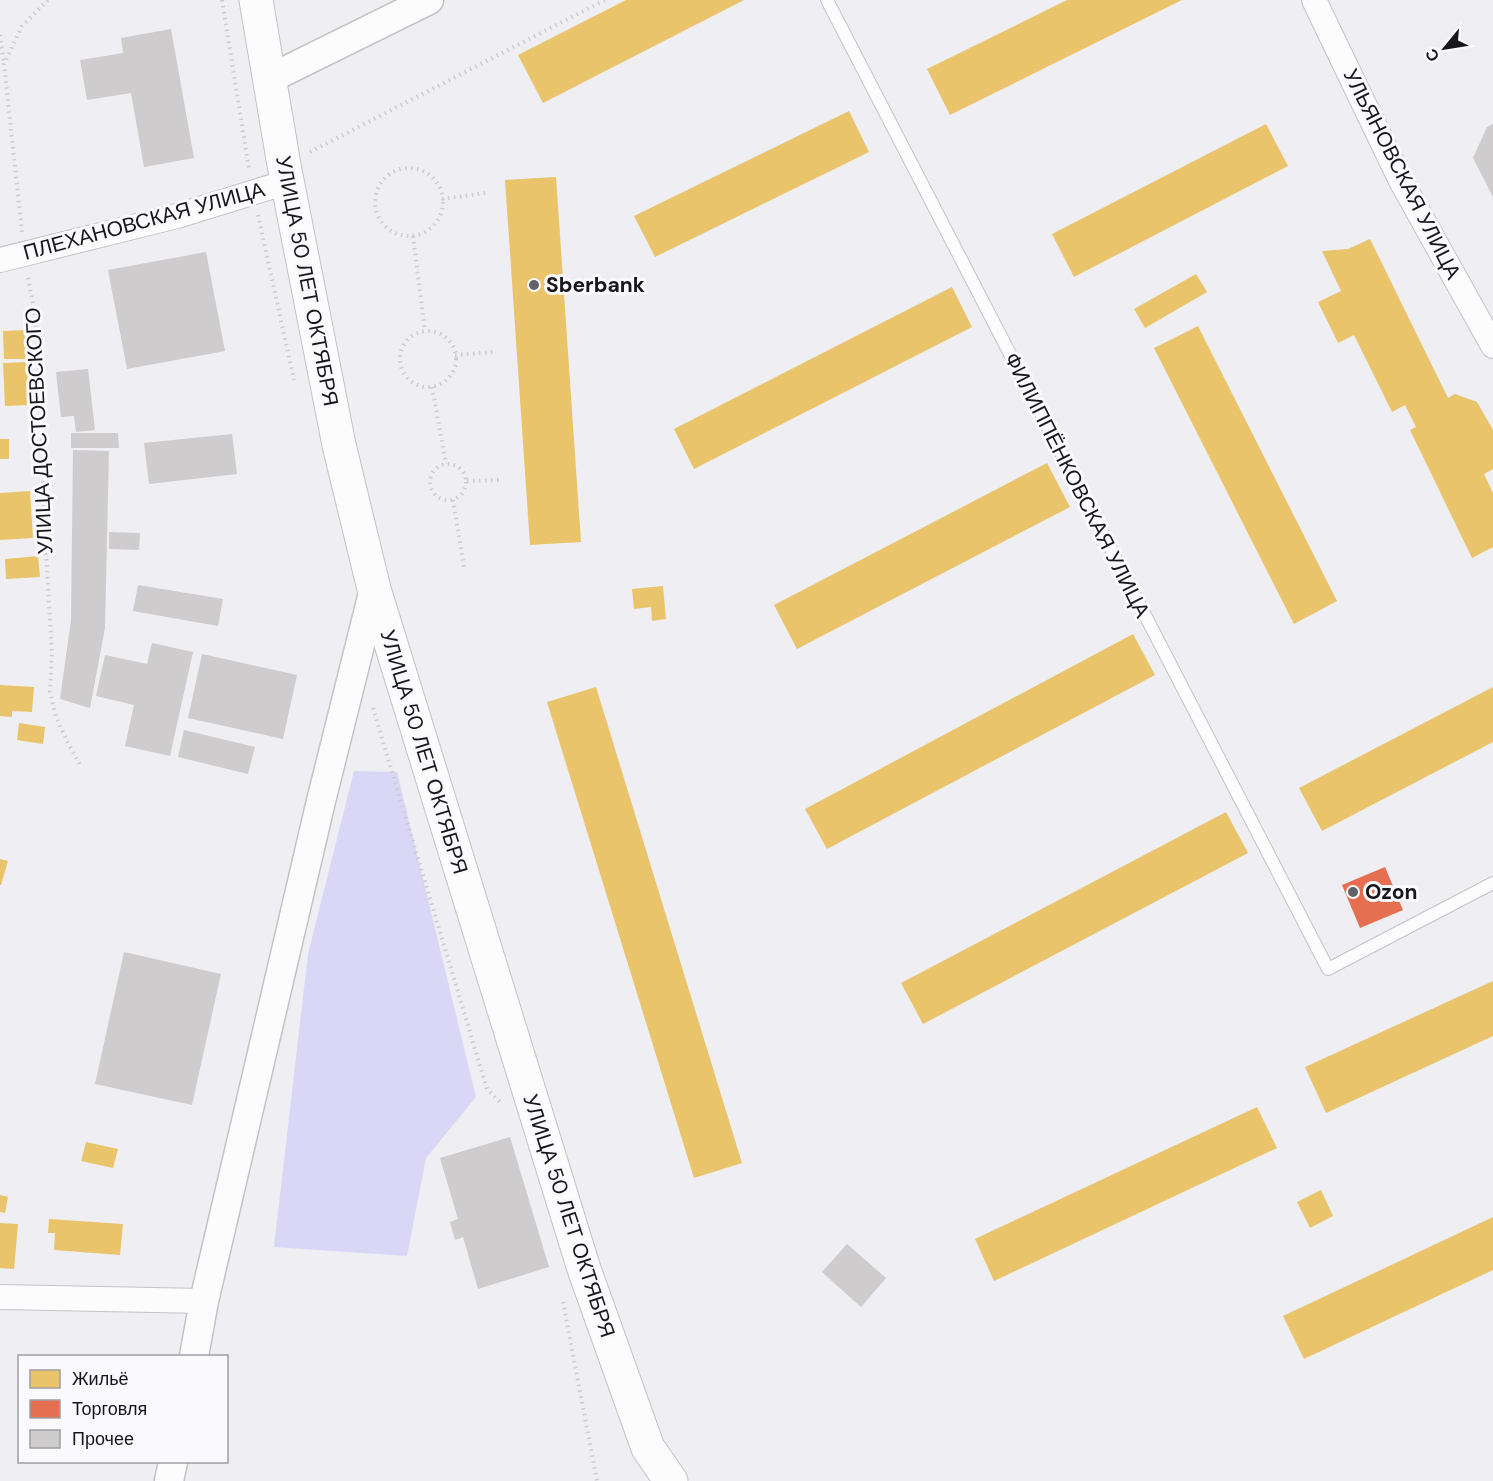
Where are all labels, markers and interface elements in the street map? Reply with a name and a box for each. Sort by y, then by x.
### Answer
north arrow [1415,18,1475,78]
text: С [1420,45,1444,66]
street label: УЛЬЯНОВСКАЯ УЛИЦА [1337,64,1467,284]
street label: УЛИЦА 50 ЛЕТ ОКТЯБРЯ [269,154,345,408]
street label: ПЛЕХАНОВСКАЯ УЛИЦА [20,175,268,267]
place label: Sberbank [546,271,645,299]
marker: Sberbank [527,278,541,292]
street label: УЛИЦА ДОСТОЕВСКОГО [19,307,59,555]
street label: ФИЛИППЁНКОВСКАЯ УЛИЦА [998,348,1156,622]
street label: УЛИЦА 50 ЛЕТ ОКТЯБРЯ [373,626,475,878]
place label: Ozon [1365,878,1418,906]
marker: Ozon [1346,885,1360,899]
street label: УЛИЦА 50 ЛЕТ ОКТЯБРЯ [516,1091,622,1341]
legend [18,1355,228,1463]
text: Жильё [72,1367,129,1391]
text: Торговля [72,1397,147,1421]
text: Прочее [72,1427,134,1451]

